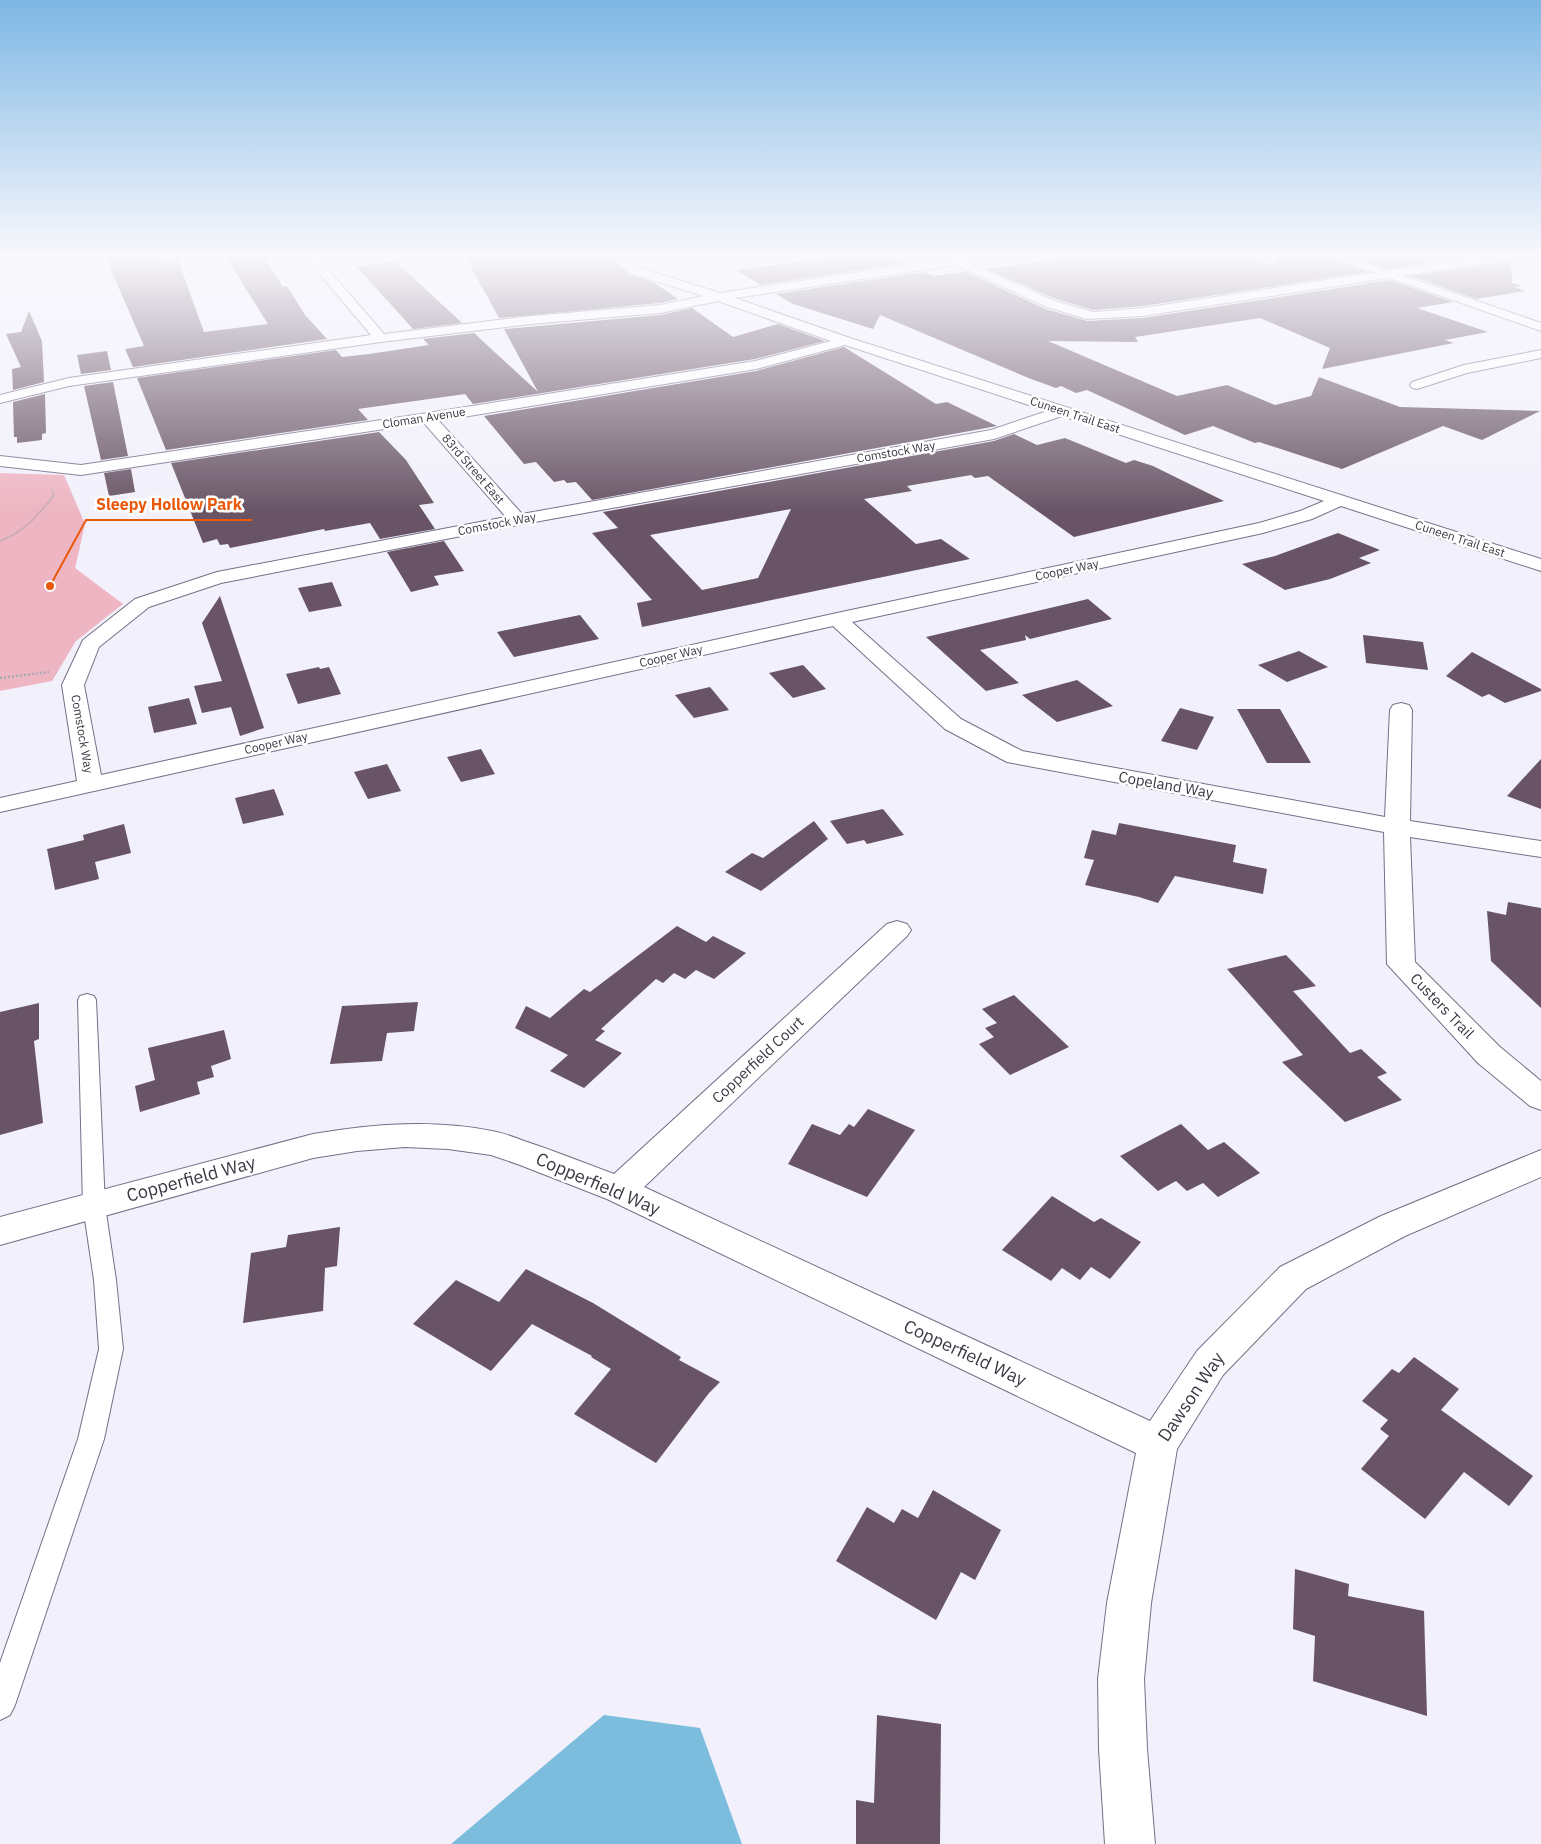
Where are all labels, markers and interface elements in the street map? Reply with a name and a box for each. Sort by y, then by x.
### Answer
street label: Cuneen Trail East [1028,393,1122,436]
street label: Cloman Avenue [381,403,467,431]
street label: 83rd Street East [439,431,508,507]
street label: Comstock Way [856,437,936,466]
callout: Sleepy Hollow Park [86,489,252,520]
text: Sleepy Hollow Park [96,494,243,514]
street label: Comstock Way [456,509,537,538]
street label: Cuneen Trail East [1413,517,1507,560]
street label: Cooper Way [1034,555,1100,584]
street label: Cooper Way [638,641,704,670]
street label: Comstock Way [68,694,97,774]
street label: Cooper Way [243,728,309,757]
street label: Copeland Way [1117,767,1216,802]
street label: Custers Trail [1406,969,1478,1042]
street label: Copperfield Court [708,1012,808,1107]
street label: Copperfield Way [533,1147,664,1220]
street label: Copperfield Way [124,1150,258,1207]
street label: Copperfield Way [900,1314,1030,1391]
street label: Dawson Way [1152,1348,1229,1446]

